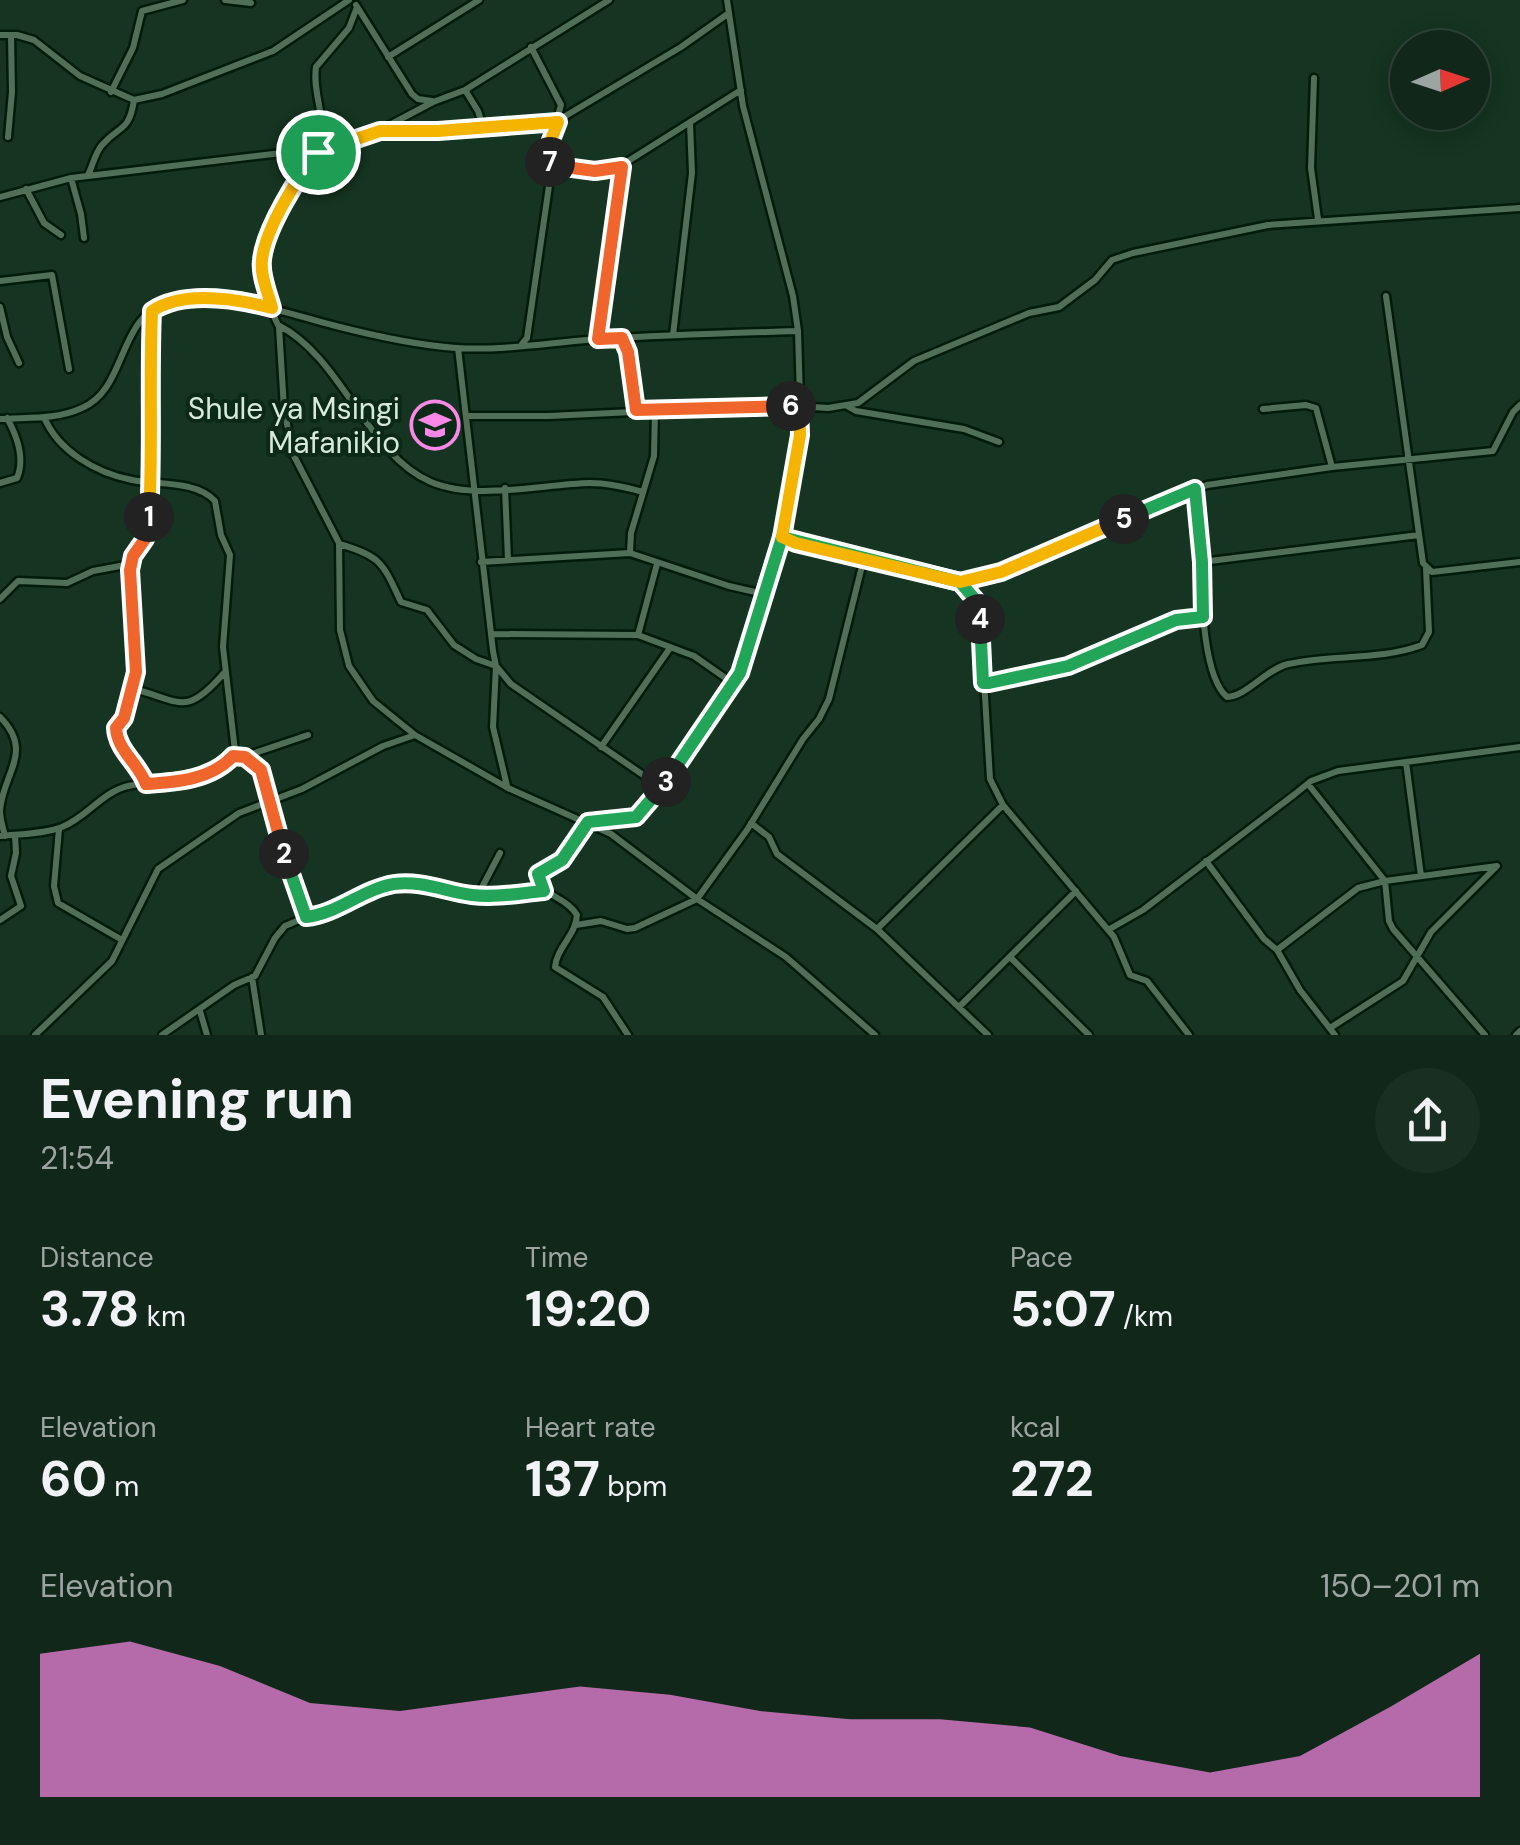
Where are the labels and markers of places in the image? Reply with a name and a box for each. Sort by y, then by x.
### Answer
pin [276,110,361,195]
pin: 7 [525,137,575,187]
pin: 6 [766,381,816,431]
place label: Shule ya Msingi Mafanikio [188,389,400,462]
school or university icon: Shule ya Msingi Mafanikio [409,399,461,451]
pin: 1 [124,492,174,542]
pin: 5 [1099,494,1149,544]
pin: 4 [955,594,1005,644]
pin: 3 [641,757,691,807]
pin: 2 [259,829,309,879]

